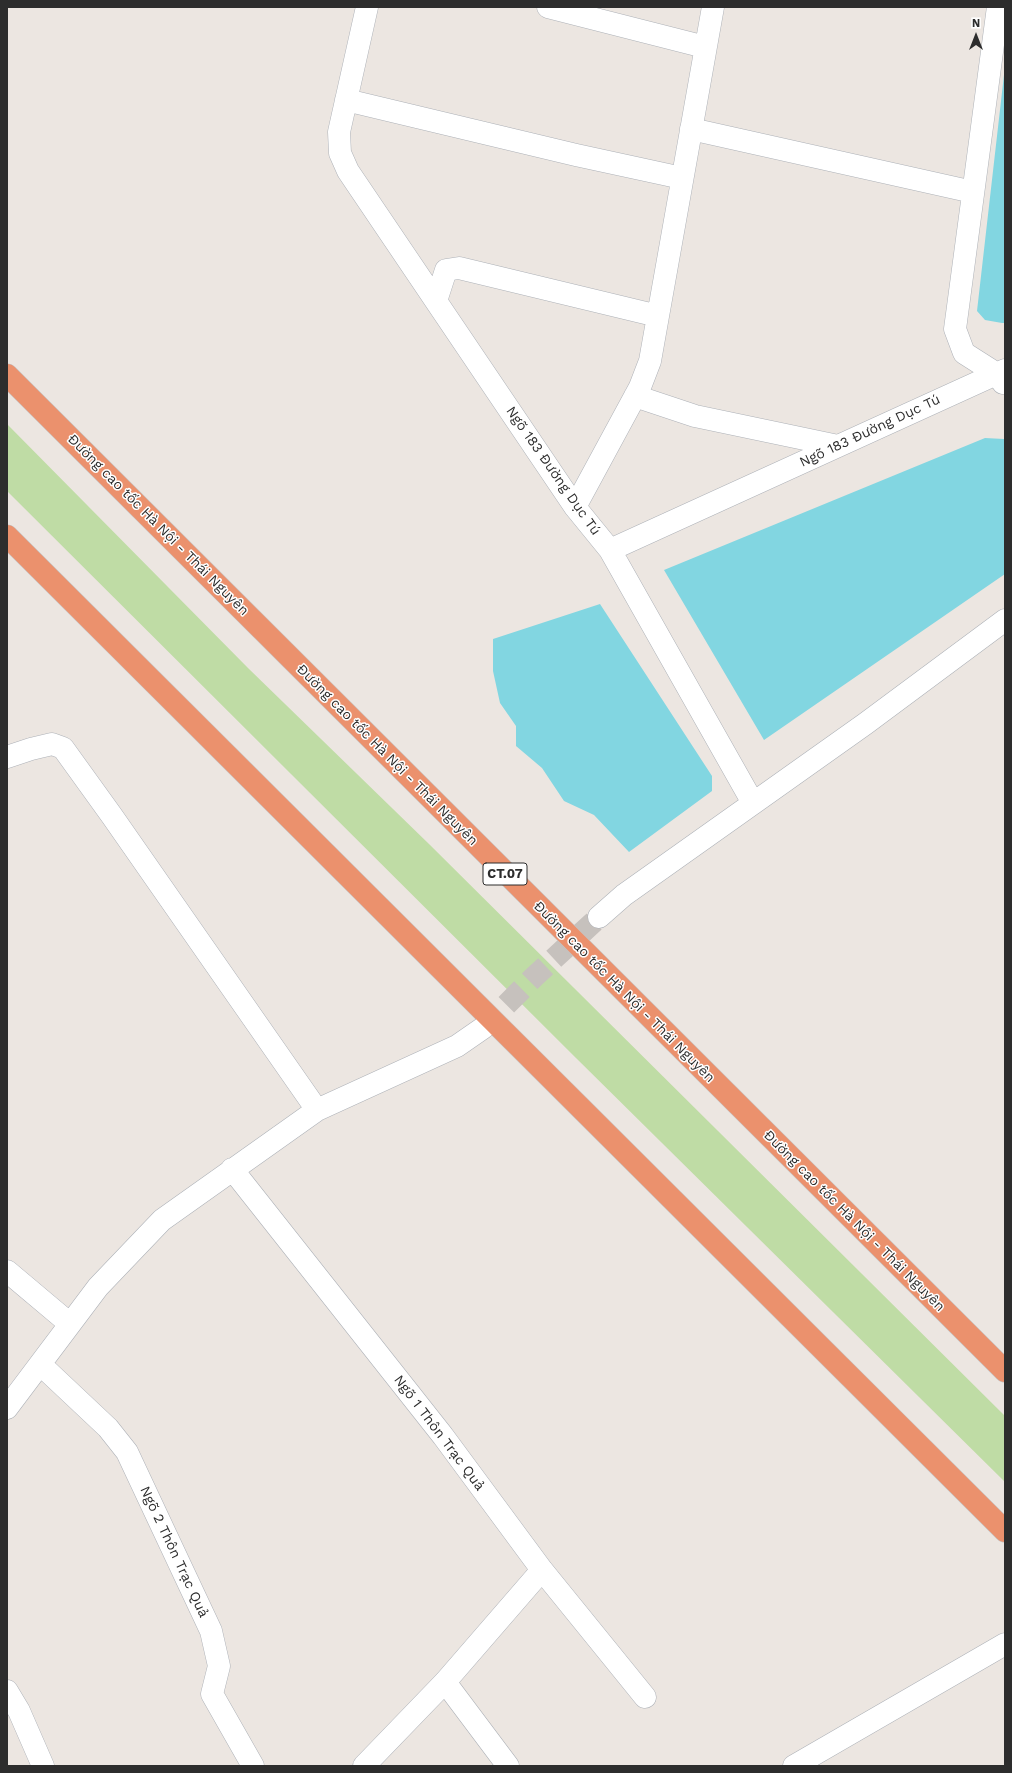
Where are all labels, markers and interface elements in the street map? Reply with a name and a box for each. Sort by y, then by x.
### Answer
north arrow [956,16,996,56]
text: N [972,17,980,30]
street label: Ngõ 183 Đường Dục Tú [797,391,943,471]
street label: Ngõ 183 Đường Dục Tú [502,403,604,539]
street label: Đường cao tốc Hà Nội - Thái Nguyên [64,431,252,619]
street label: Đường cao tốc Hà Nội - Thái Nguyên [293,661,481,849]
road number: CT.07 [483,863,527,885]
street label: Đường cao tốc Hà Nội - Thái Nguyên [530,898,718,1086]
street label: Đường cao tốc Hà Nội - Thái Nguyên [760,1127,948,1315]
street label: Ngõ 1 Thôn Trạc Quả [390,1372,488,1494]
street label: Ngõ 2 Thôn Trạc Quả [136,1484,212,1620]

